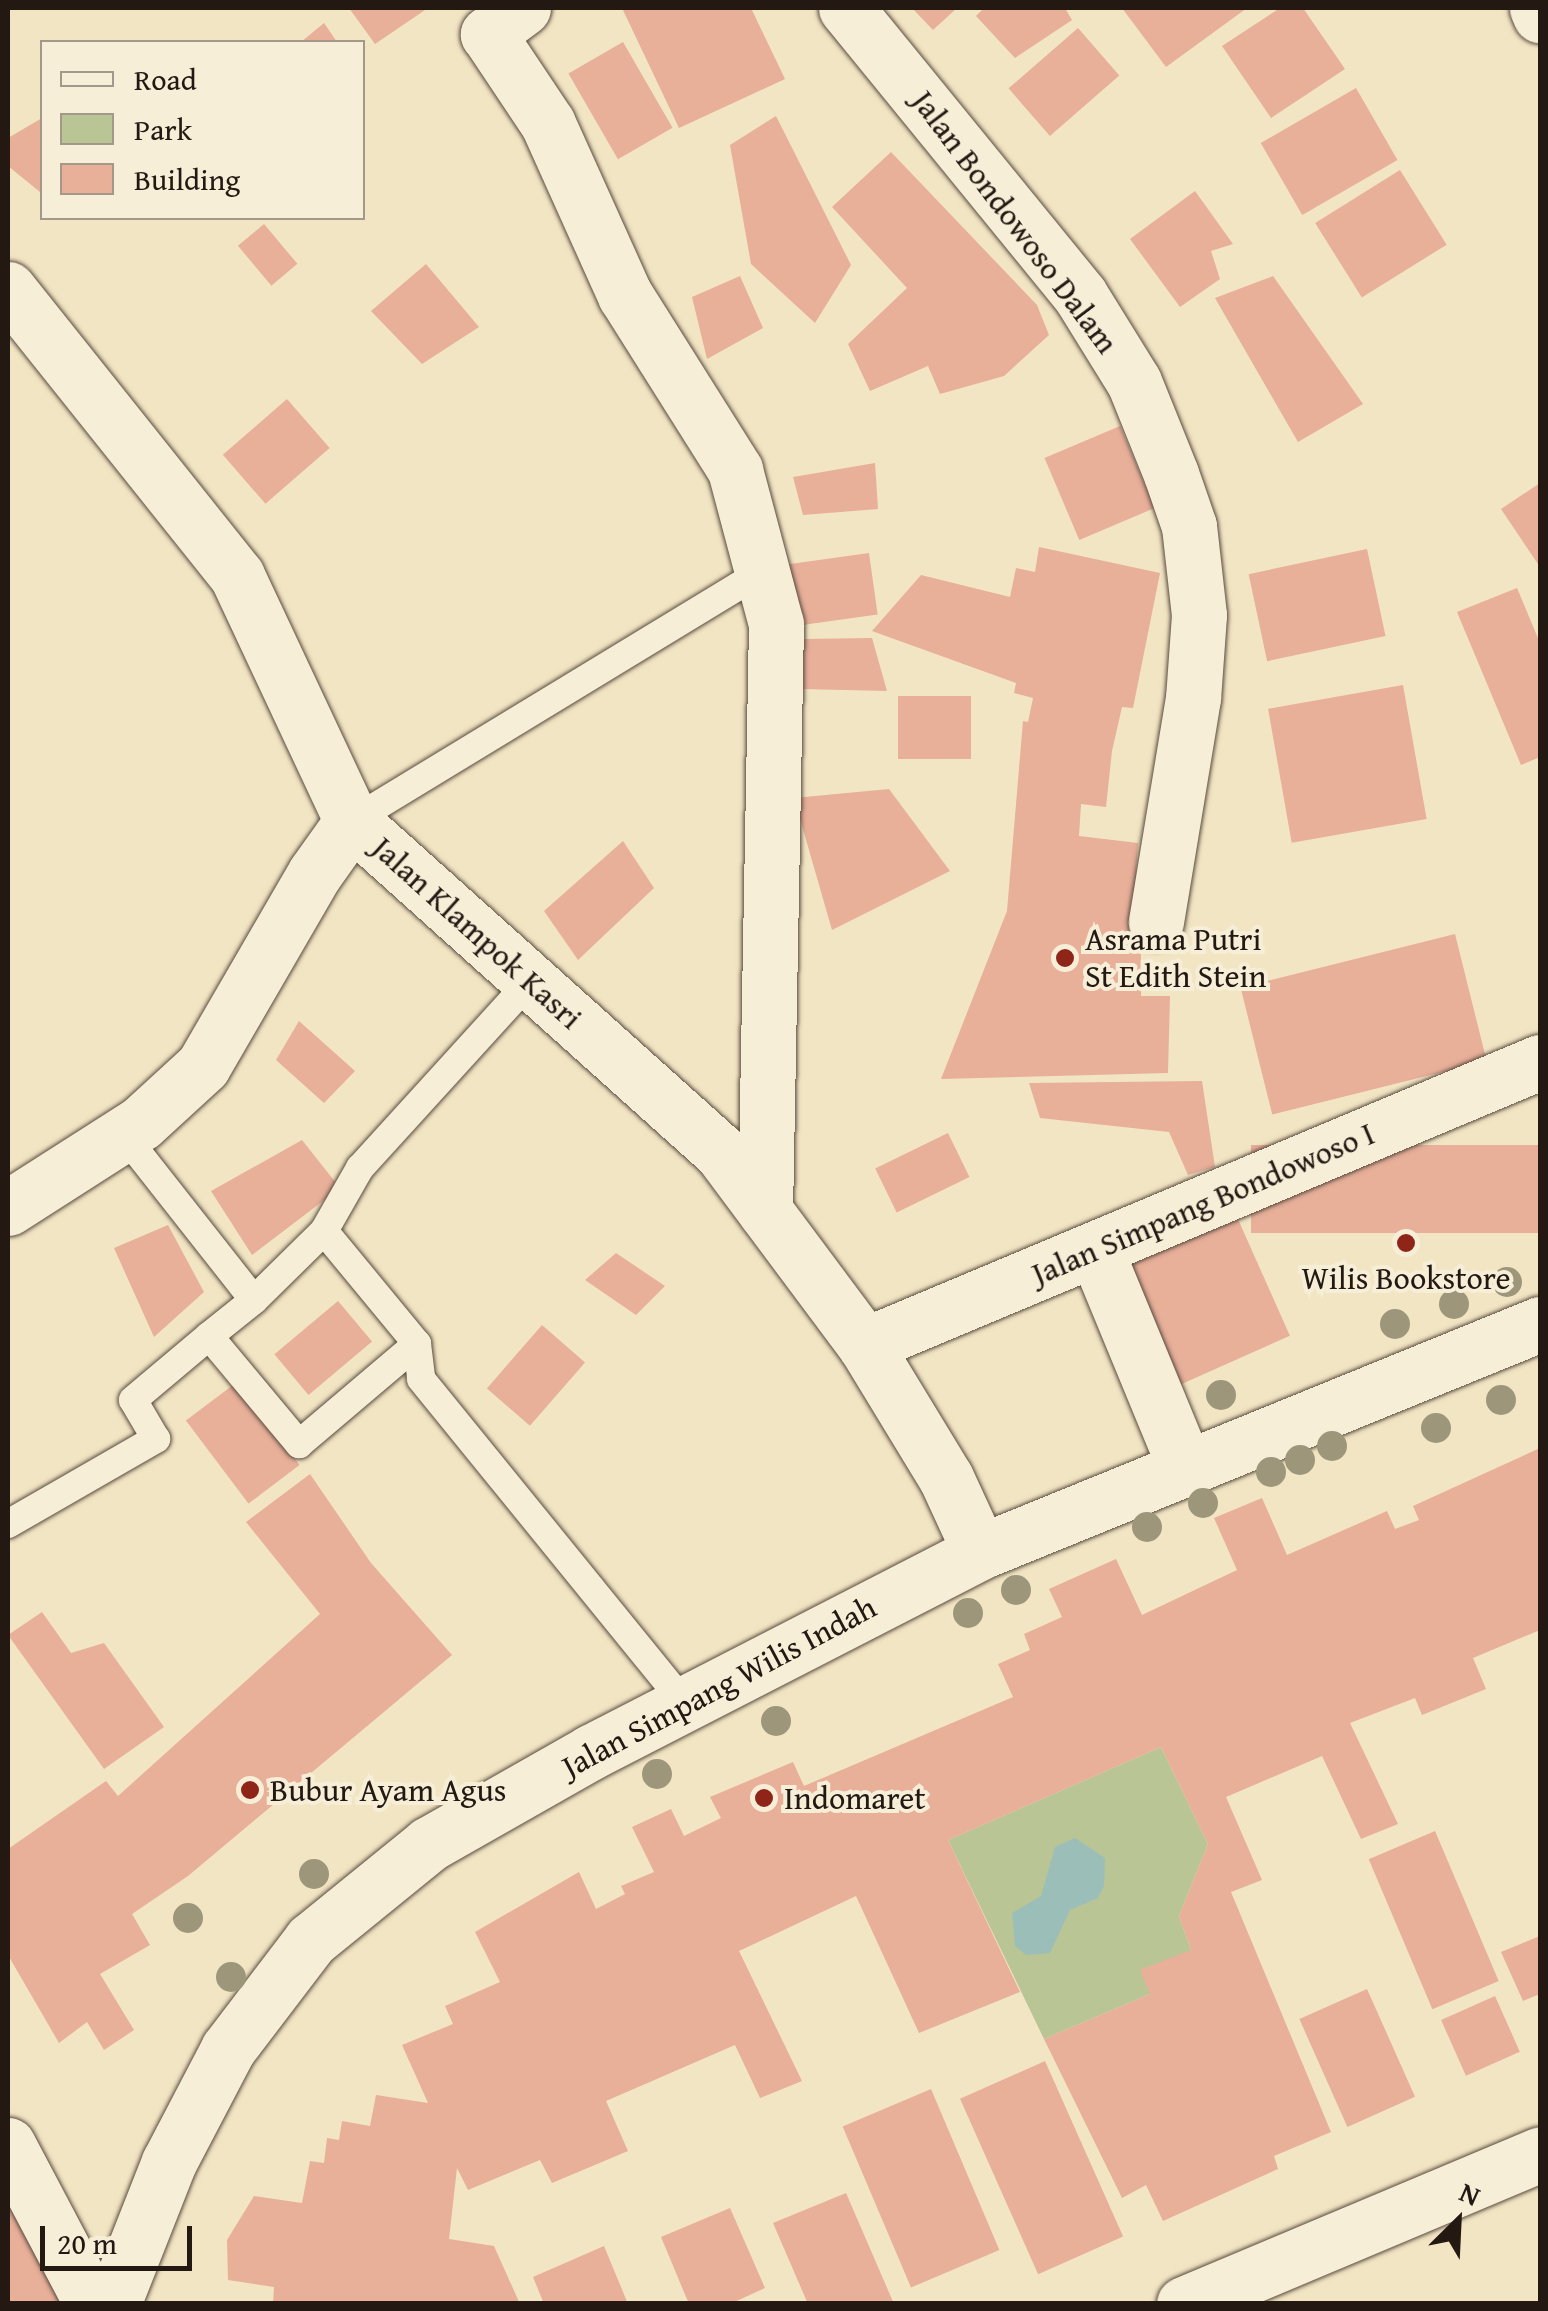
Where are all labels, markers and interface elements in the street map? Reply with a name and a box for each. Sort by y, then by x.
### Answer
legend [40,40,365,220]
text: Road [134,57,197,101]
street label: Jalan Bondowoso Dalam [904,83,1126,361]
text: Park [134,107,192,151]
text: Building [134,157,240,201]
street label: Jalan Klampok Kasri [364,829,590,1037]
place label: Asrama Putri St Edith Stein [1085,921,1266,996]
marker: Asrama Putri St Edith Stein [1054,947,1076,969]
street label: Jalan Simpang Bondowoso I [1026,1114,1380,1294]
marker: Wilis Bookstore [1395,1232,1417,1254]
place label: Wilis Bookstore [1302,1259,1510,1297]
street label: Jalan Simpang Wilis Indah [555,1588,883,1786]
place label: Bubur Ayam Agus [270,1771,507,1809]
marker: Bubur Ayam Agus [239,1779,261,1801]
place label: Indomaret [784,1779,926,1817]
marker: Indomaret [753,1787,775,1809]
north arrow [1408,2171,1508,2271]
text: N [1454,2171,1487,2216]
scale bar [45,2206,198,2268]
text: 20 m [57,2221,117,2265]

